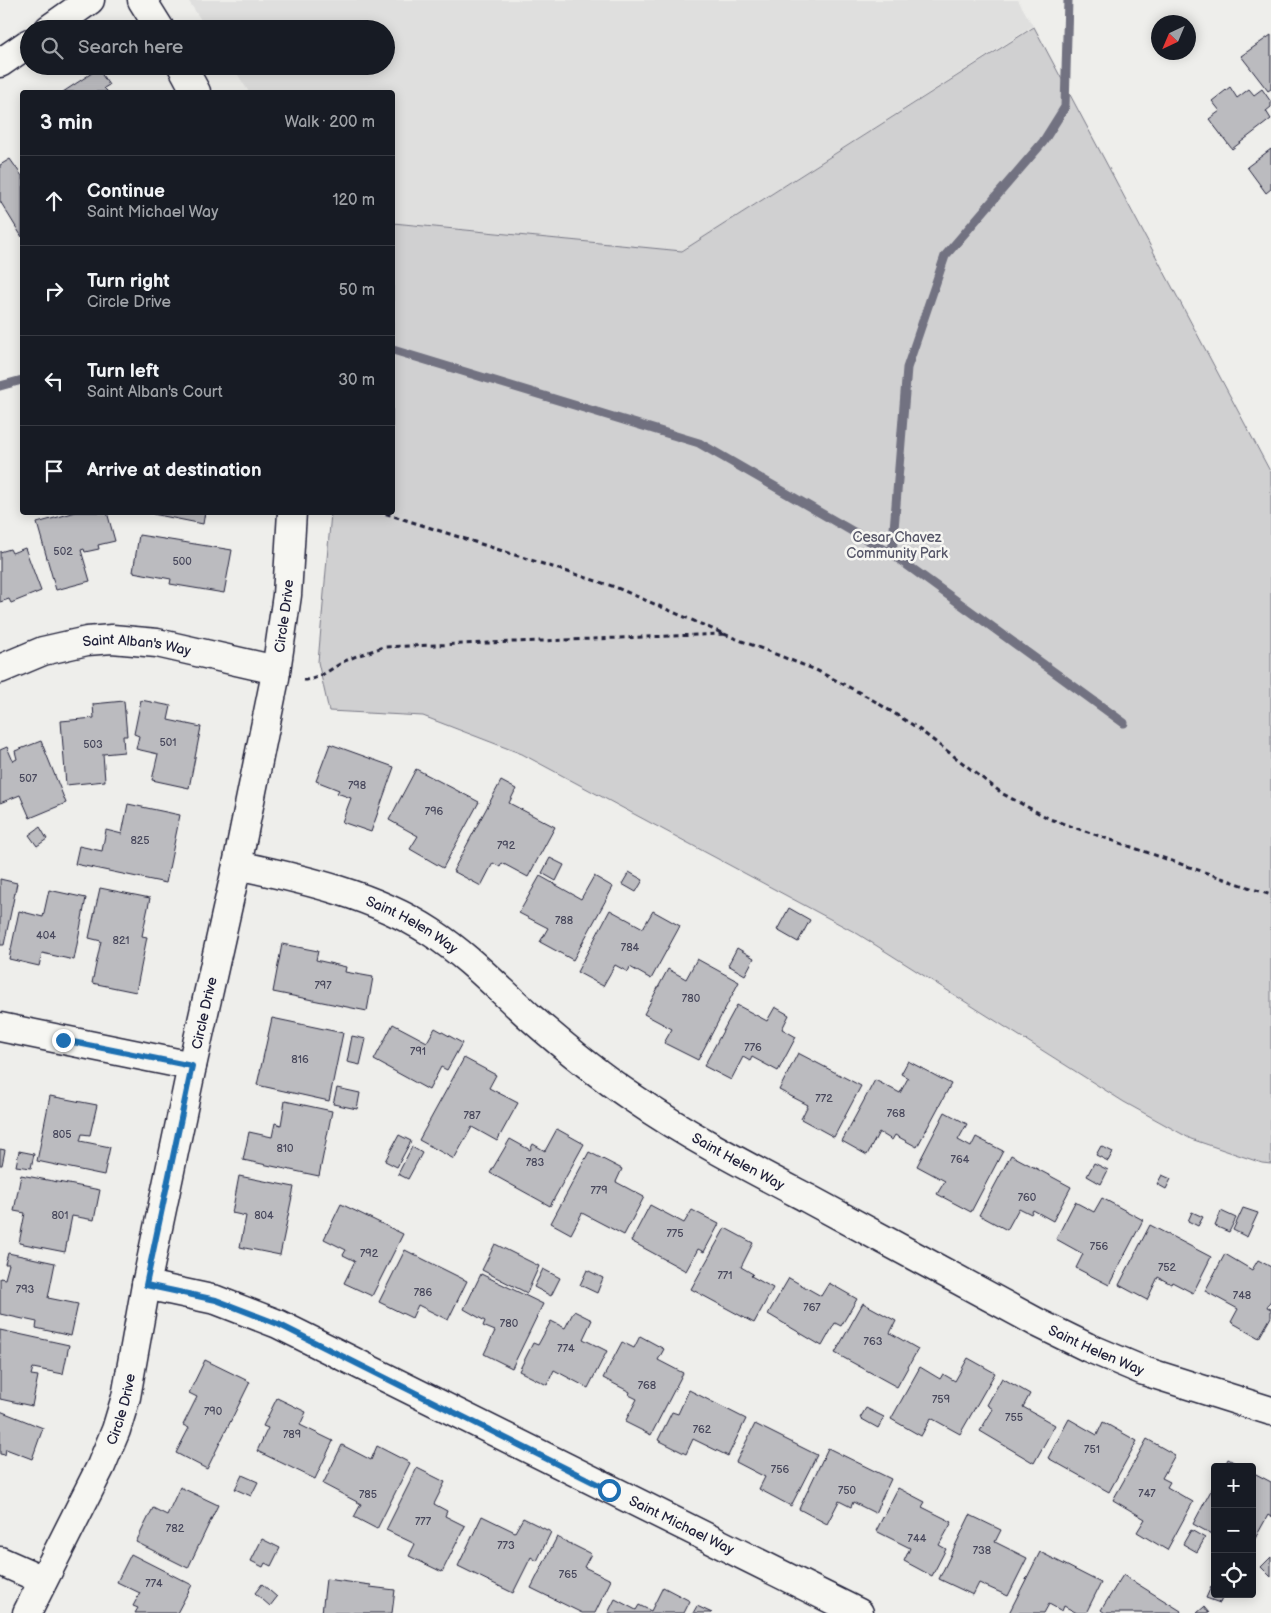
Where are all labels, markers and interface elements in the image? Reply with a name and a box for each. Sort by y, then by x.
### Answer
north arrow [1151,15,1196,60]
search box [20,20,395,75]
icon: search [38,34,66,62]
text: Search here [78,36,183,59]
text: 3 min [40,110,93,135]
text: Walk · 200 m [285,113,375,132]
text: Continue [87,180,165,203]
icon: ahead [40,187,68,215]
text: 120 m [332,191,375,210]
text: Saint Michael Way [87,203,218,222]
text: Turn right [87,270,170,293]
icon: right [40,277,68,305]
text: 50 m [339,281,375,300]
text: Circle Drive [87,293,171,312]
text: Turn left [87,360,159,383]
icon: left [40,367,68,395]
text: 30 m [338,371,375,390]
text: Saint Alban's Court [87,383,223,402]
icon: arrive [40,457,68,485]
text: Arrive at destination [87,459,262,482]
park label: Cesar Chavez Community Park [846,529,948,562]
house number: 502 [53,545,73,558]
house number: 500 [172,555,192,568]
street label: Circle Drive [270,579,296,654]
street label: Saint Alban's Way [81,630,193,659]
house number: 501 [159,736,177,749]
house number: 503 [83,738,103,751]
house number: 507 [19,772,38,785]
house number: 798 [348,779,366,792]
house number: 796 [425,805,444,818]
house number: 825 [130,834,150,847]
house number: 792 [497,839,516,852]
street label: Saint Helen Way [364,892,462,957]
house number: 788 [555,914,573,927]
house number: 404 [36,929,56,942]
house number: 821 [113,934,130,947]
house number: 784 [621,941,640,954]
street label: Circle Drive [188,975,220,1051]
house number: 797 [314,979,332,992]
house number: 780 [682,992,701,1005]
route end [52,1029,75,1052]
house number: 776 [744,1041,762,1054]
house number: 791 [410,1045,426,1058]
house number: 816 [291,1053,309,1066]
house number: 772 [815,1092,833,1105]
house number: 768 [887,1107,905,1120]
house number: 787 [463,1109,481,1122]
house number: 805 [52,1128,72,1141]
street label: Saint Helen Way [689,1129,788,1194]
house number: 810 [276,1142,294,1155]
house number: 764 [951,1153,970,1166]
house number: 783 [526,1156,545,1169]
house number: 779 [590,1184,608,1197]
house number: 760 [1018,1191,1037,1204]
house number: 801 [51,1209,69,1222]
house number: 804 [254,1209,274,1222]
house number: 775 [666,1227,684,1240]
house number: 756 [1090,1240,1108,1253]
house number: 792 [360,1247,379,1260]
house number: 752 [1158,1261,1177,1274]
house number: 771 [717,1269,733,1282]
house number: 793 [16,1283,34,1296]
house number: 786 [414,1286,433,1299]
house number: 748 [1233,1289,1251,1302]
house number: 767 [803,1301,821,1314]
house number: 780 [500,1317,519,1330]
street label: Saint Helen Way [1046,1321,1147,1379]
house number: 763 [864,1335,883,1348]
house number: 774 [557,1342,575,1355]
street label: Circle Drive [102,1372,139,1447]
house number: 768 [638,1379,656,1392]
house number: 759 [932,1393,950,1406]
house number: 790 [204,1405,223,1418]
house number: 755 [1005,1411,1023,1424]
house number: 762 [693,1423,712,1436]
house number: 789 [283,1428,301,1441]
house number: 751 [1084,1443,1100,1456]
house number: 756 [771,1463,789,1476]
map controls [1211,1463,1256,1598]
button: + [1211,1463,1256,1508]
route start [598,1479,621,1502]
house number: 750 [838,1484,857,1497]
house number: 747 [1138,1487,1156,1500]
house number: 785 [359,1488,377,1501]
street label: Saint Michael Way [626,1492,738,1558]
button: − [1211,1508,1256,1553]
house number: 777 [415,1515,432,1528]
house number: 782 [166,1522,185,1535]
house number: 744 [908,1532,927,1545]
house number: 773 [497,1539,515,1552]
house number: 738 [973,1544,991,1557]
button: locate [1211,1553,1256,1598]
house number: 765 [559,1568,577,1581]
house number: 774 [145,1577,163,1590]

